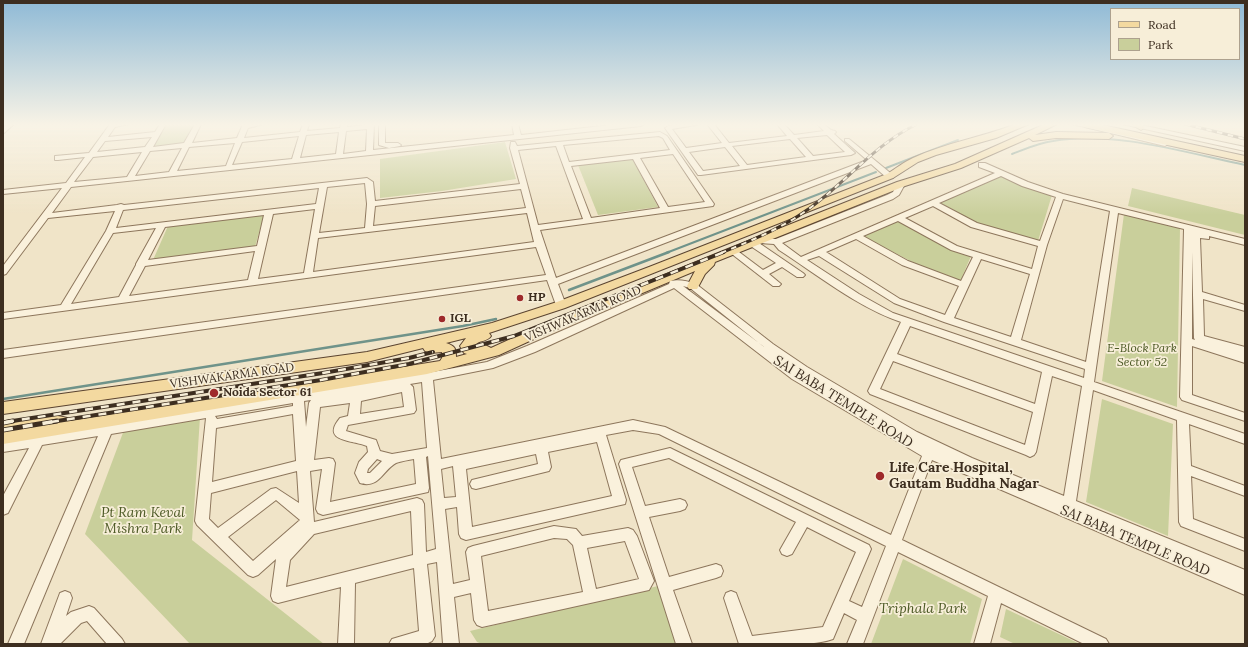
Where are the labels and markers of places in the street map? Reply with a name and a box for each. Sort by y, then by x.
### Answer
place label: HP [528,291,545,305]
marker: HP [515,293,525,303]
place label: IGL [450,312,471,326]
marker: IGL [437,314,447,324]
place label: Noida Sector 61 [223,386,312,400]
marker: Noida Sector 61 [208,387,220,399]
place label: Life Care Hospital, Gautam Buddha Nagar [889,460,1039,492]
marker: Life Care Hospital, Gautam Buddha Nagar [874,470,886,482]

